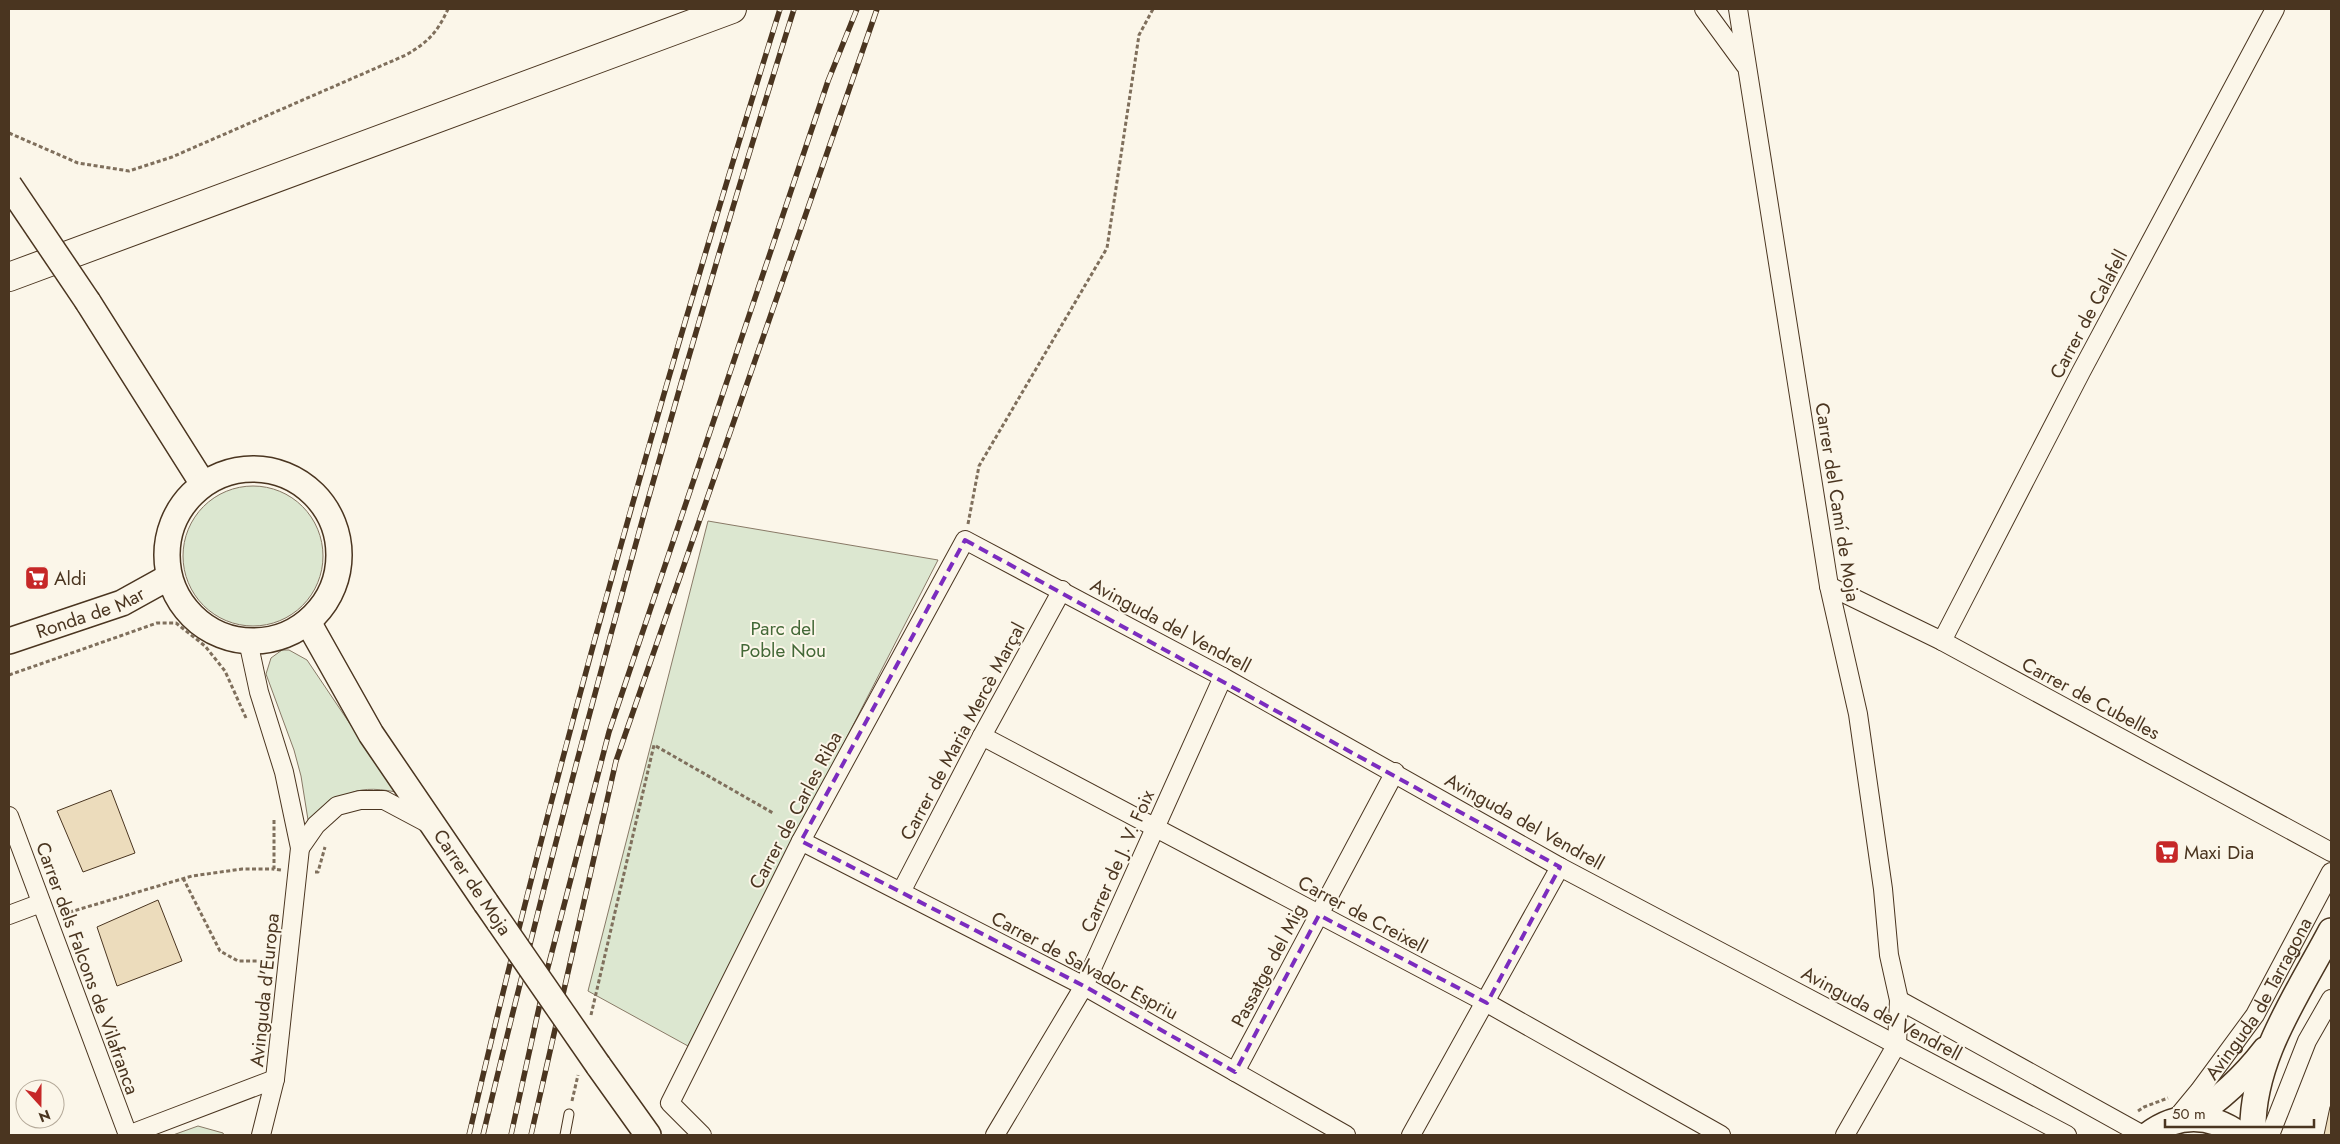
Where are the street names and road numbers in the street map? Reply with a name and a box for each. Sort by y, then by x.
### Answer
street label: Carrer de Calafell [2043,245,2134,384]
street label: Carrer del Camí de Moja [1808,401,1867,604]
street label: Avinguda del Vendrell [1086,572,1256,679]
street label: Ronda de Mar [32,580,150,645]
street label: Carrer de Maria Mercè Marçal [893,617,1031,845]
street label: Carrer de Cubelles [2017,651,2165,746]
street label: Carrer de Carles Riba [742,727,848,894]
street label: Avinguda del Vendrell [1440,766,1609,876]
street label: Carrer de J. V. Foix [1074,786,1161,937]
street label: Carrer de Moja [427,824,518,941]
street label: Carrer dels Falcons de Vilafranca [29,838,146,1098]
street label: Carrer de Creixell [1293,869,1432,960]
street label: Passatge del Mig [1225,899,1312,1032]
street label: Carrer de Salvador Espriu [986,905,1183,1026]
street label: Avinguda d'Europa [243,912,286,1068]
street label: Avinguda de Tarragona [2199,913,2319,1085]
street label: Avinguda del Vendrell [1797,960,1967,1067]

